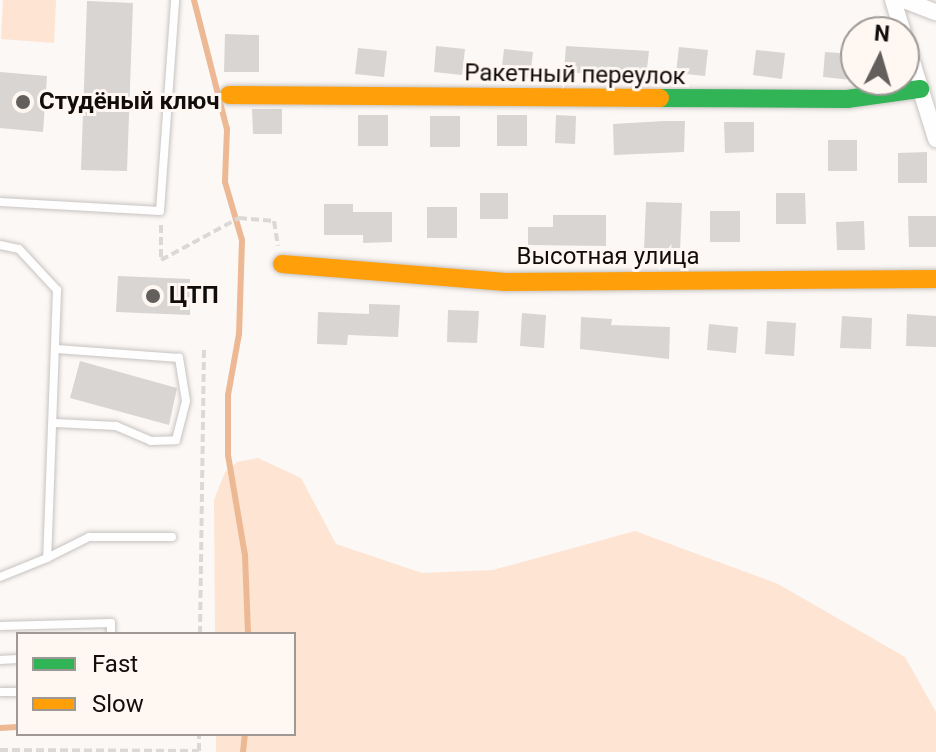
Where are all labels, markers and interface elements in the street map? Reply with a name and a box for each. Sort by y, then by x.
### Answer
north arrow [840,16,920,96]
text: N [873,20,891,47]
street label: Ракетный переулок [464,59,686,91]
place label: Студёный ключ [39,88,220,116]
marker: Студёный ключ [14,93,32,111]
street label: Высотная улица [516,243,700,271]
place label: ЦТП [169,282,219,310]
marker: ЦТП [144,287,162,305]
legend [16,632,296,736]
text: Fast [92,650,138,678]
text: Slow [92,690,144,718]

